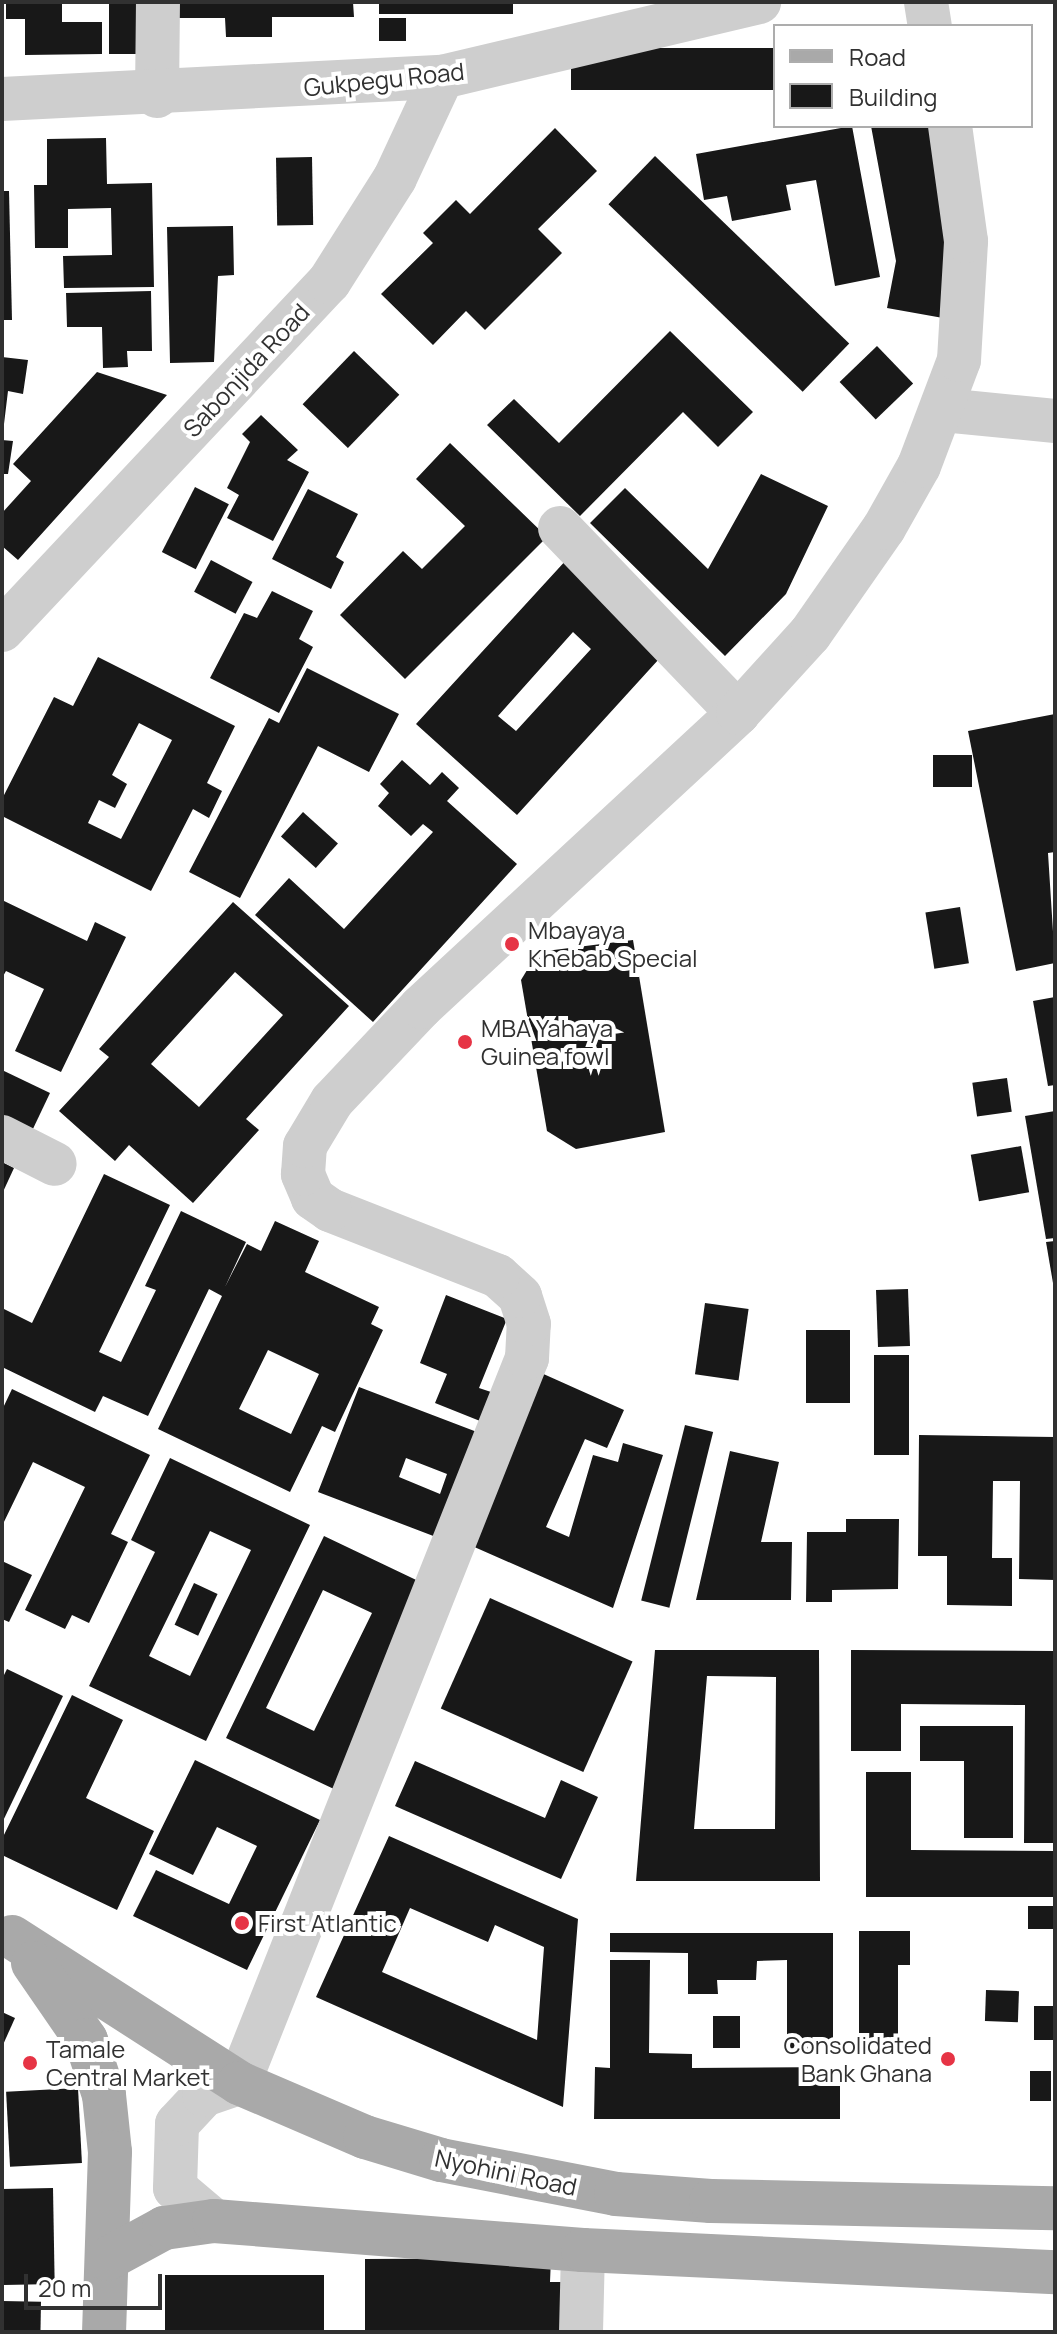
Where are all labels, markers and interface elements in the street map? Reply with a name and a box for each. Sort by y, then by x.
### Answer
legend [773,24,1033,128]
text: Road [849,40,906,73]
street label: Gukpegu Road [302,56,466,102]
text: Building [849,80,937,113]
street label: Sabonjida Road [177,297,315,443]
place label: Mbayaya Khebab Special [528,916,698,972]
marker: Mbayaya Khebab Special [503,935,521,953]
place label: MBA Yahaya Guinea fowl [481,1014,613,1070]
marker: MBA Yahaya Guinea fowl [456,1033,474,1051]
place label: First Atlantic [258,1909,397,1937]
marker: First Atlantic [233,1914,251,1932]
place label: Consolidated Bank Ghana [783,2031,932,2087]
place label: Tamale Central Market [46,2035,210,2091]
marker: Consolidated Bank Ghana [939,2050,957,2068]
marker: Tamale Central Market [21,2054,39,2072]
street label: Nyohini Road [432,2143,580,2201]
scale bar [28,2258,166,2308]
text: 20 m [38,2271,91,2304]

